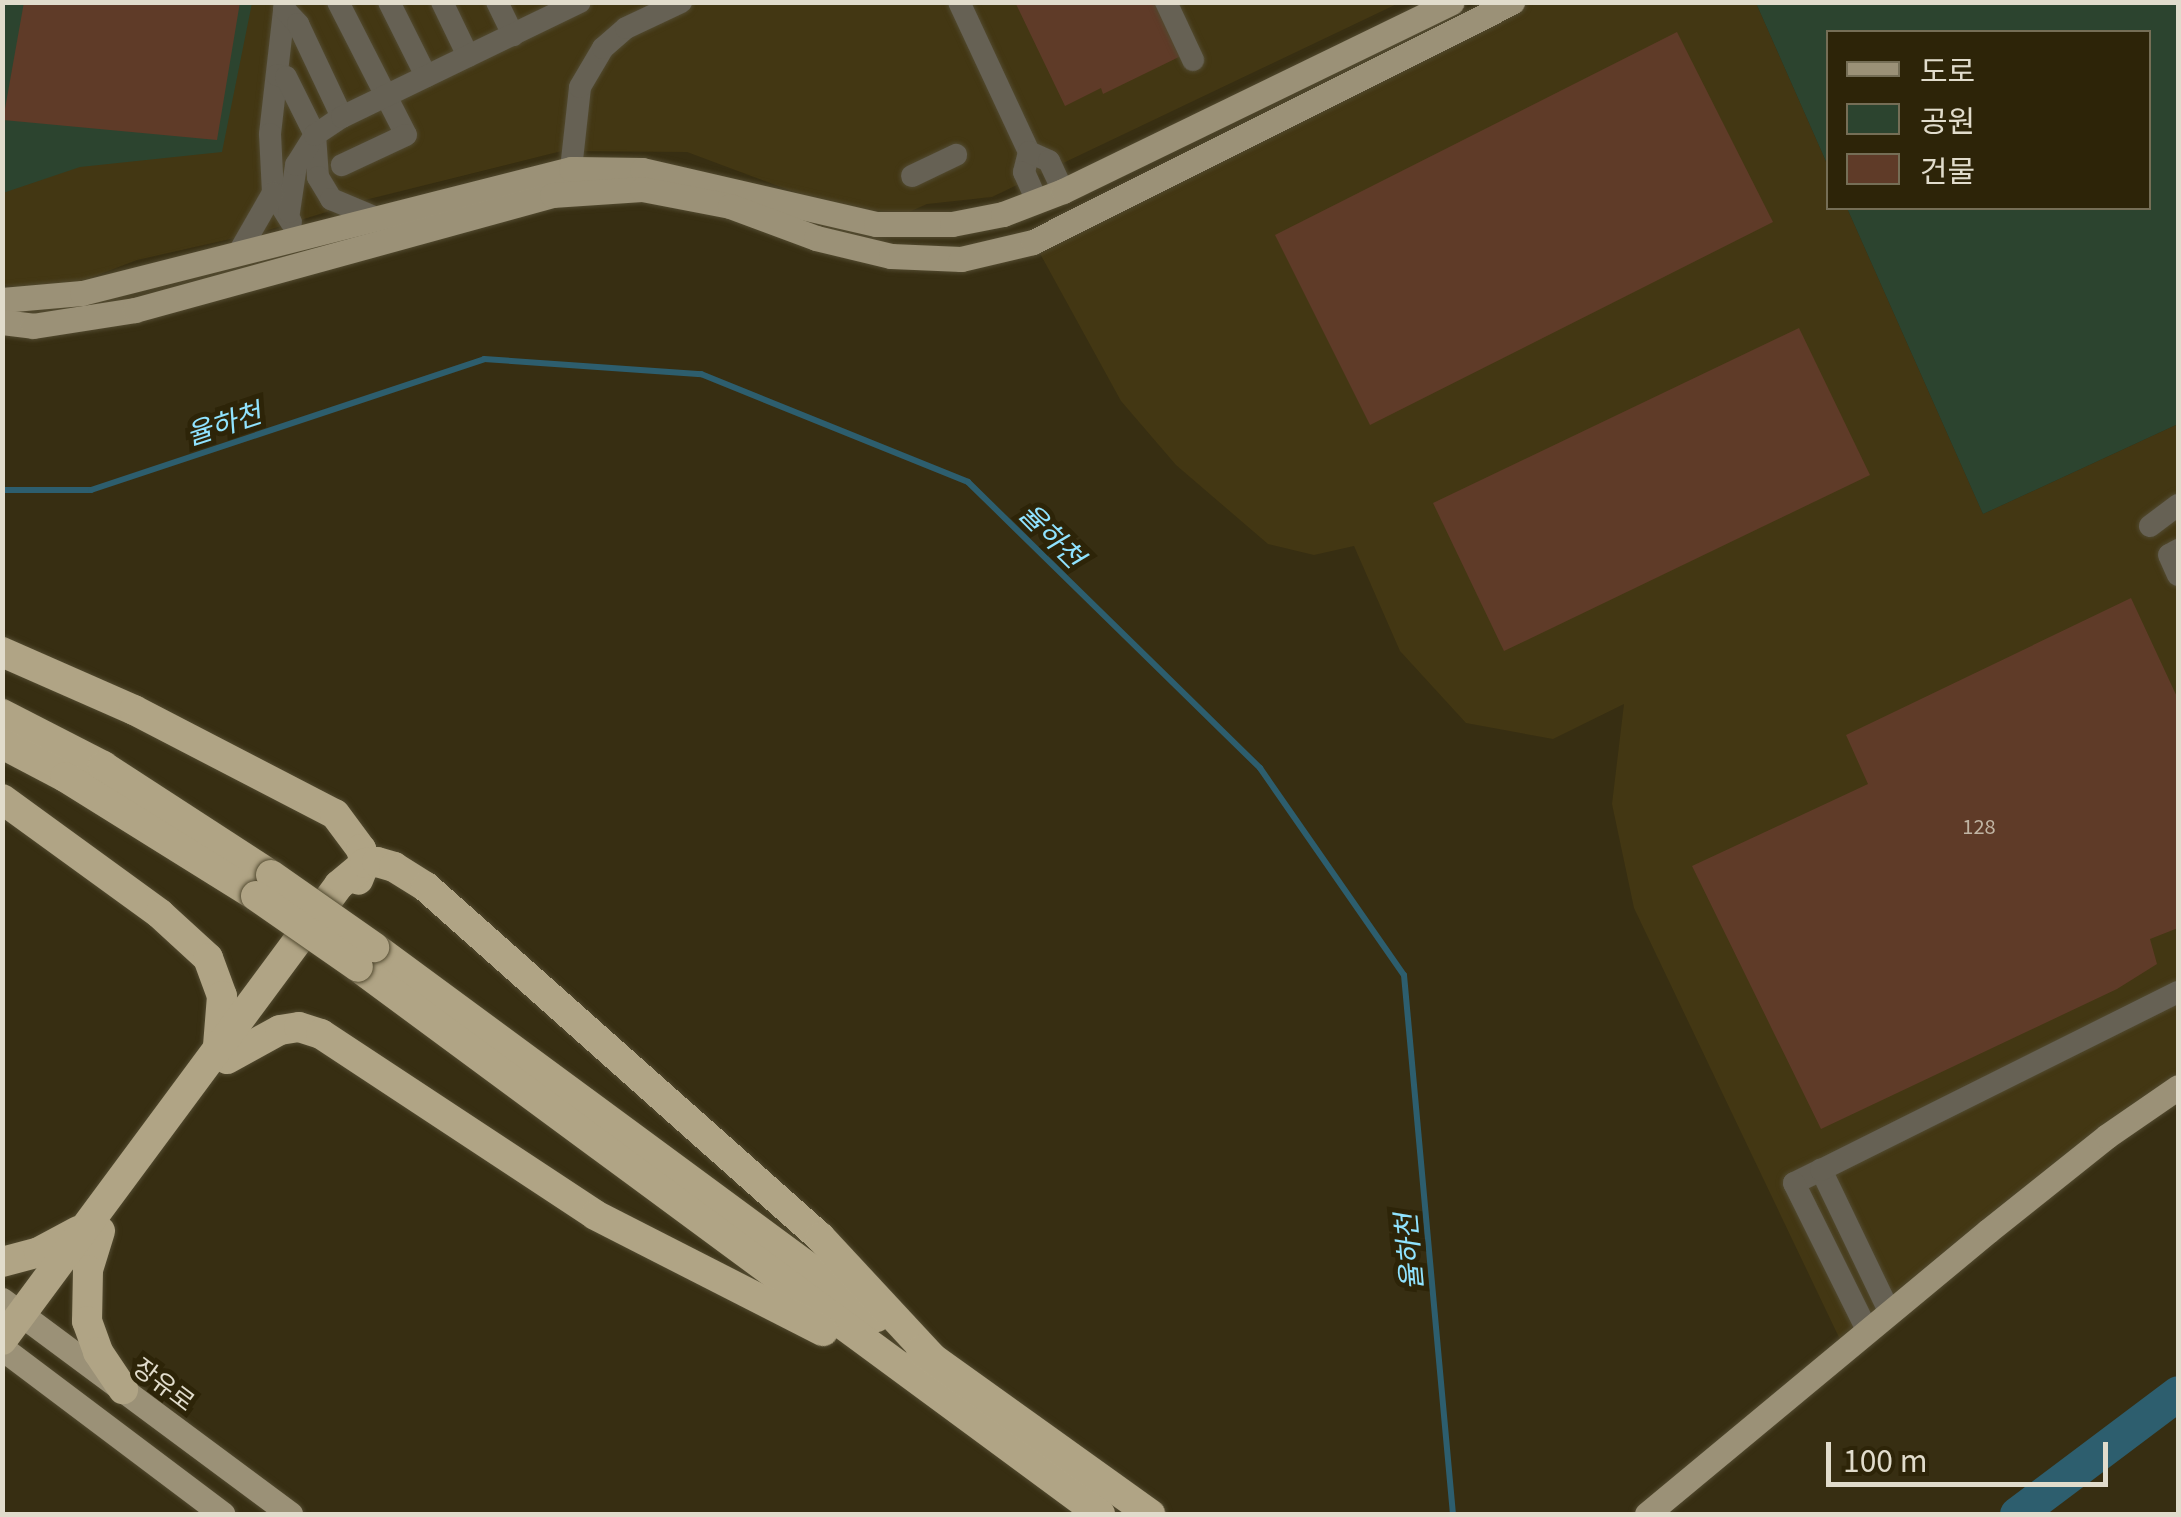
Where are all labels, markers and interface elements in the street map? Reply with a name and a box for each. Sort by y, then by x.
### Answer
legend [1826,30,2151,210]
text: 도로 [1920,47,1975,91]
text: 공원 [1920,97,1975,141]
text: 건물 [1920,147,1975,191]
water label: 율하천 [181,394,265,450]
water label: 율하천 [1014,495,1092,573]
house number: 128 [1962,813,1996,837]
water label: 율하천 [1387,1212,1427,1292]
street label: 장유로 [128,1350,202,1416]
scale bar [1831,1422,2114,1484]
text: 100 m [1843,1437,1927,1481]

